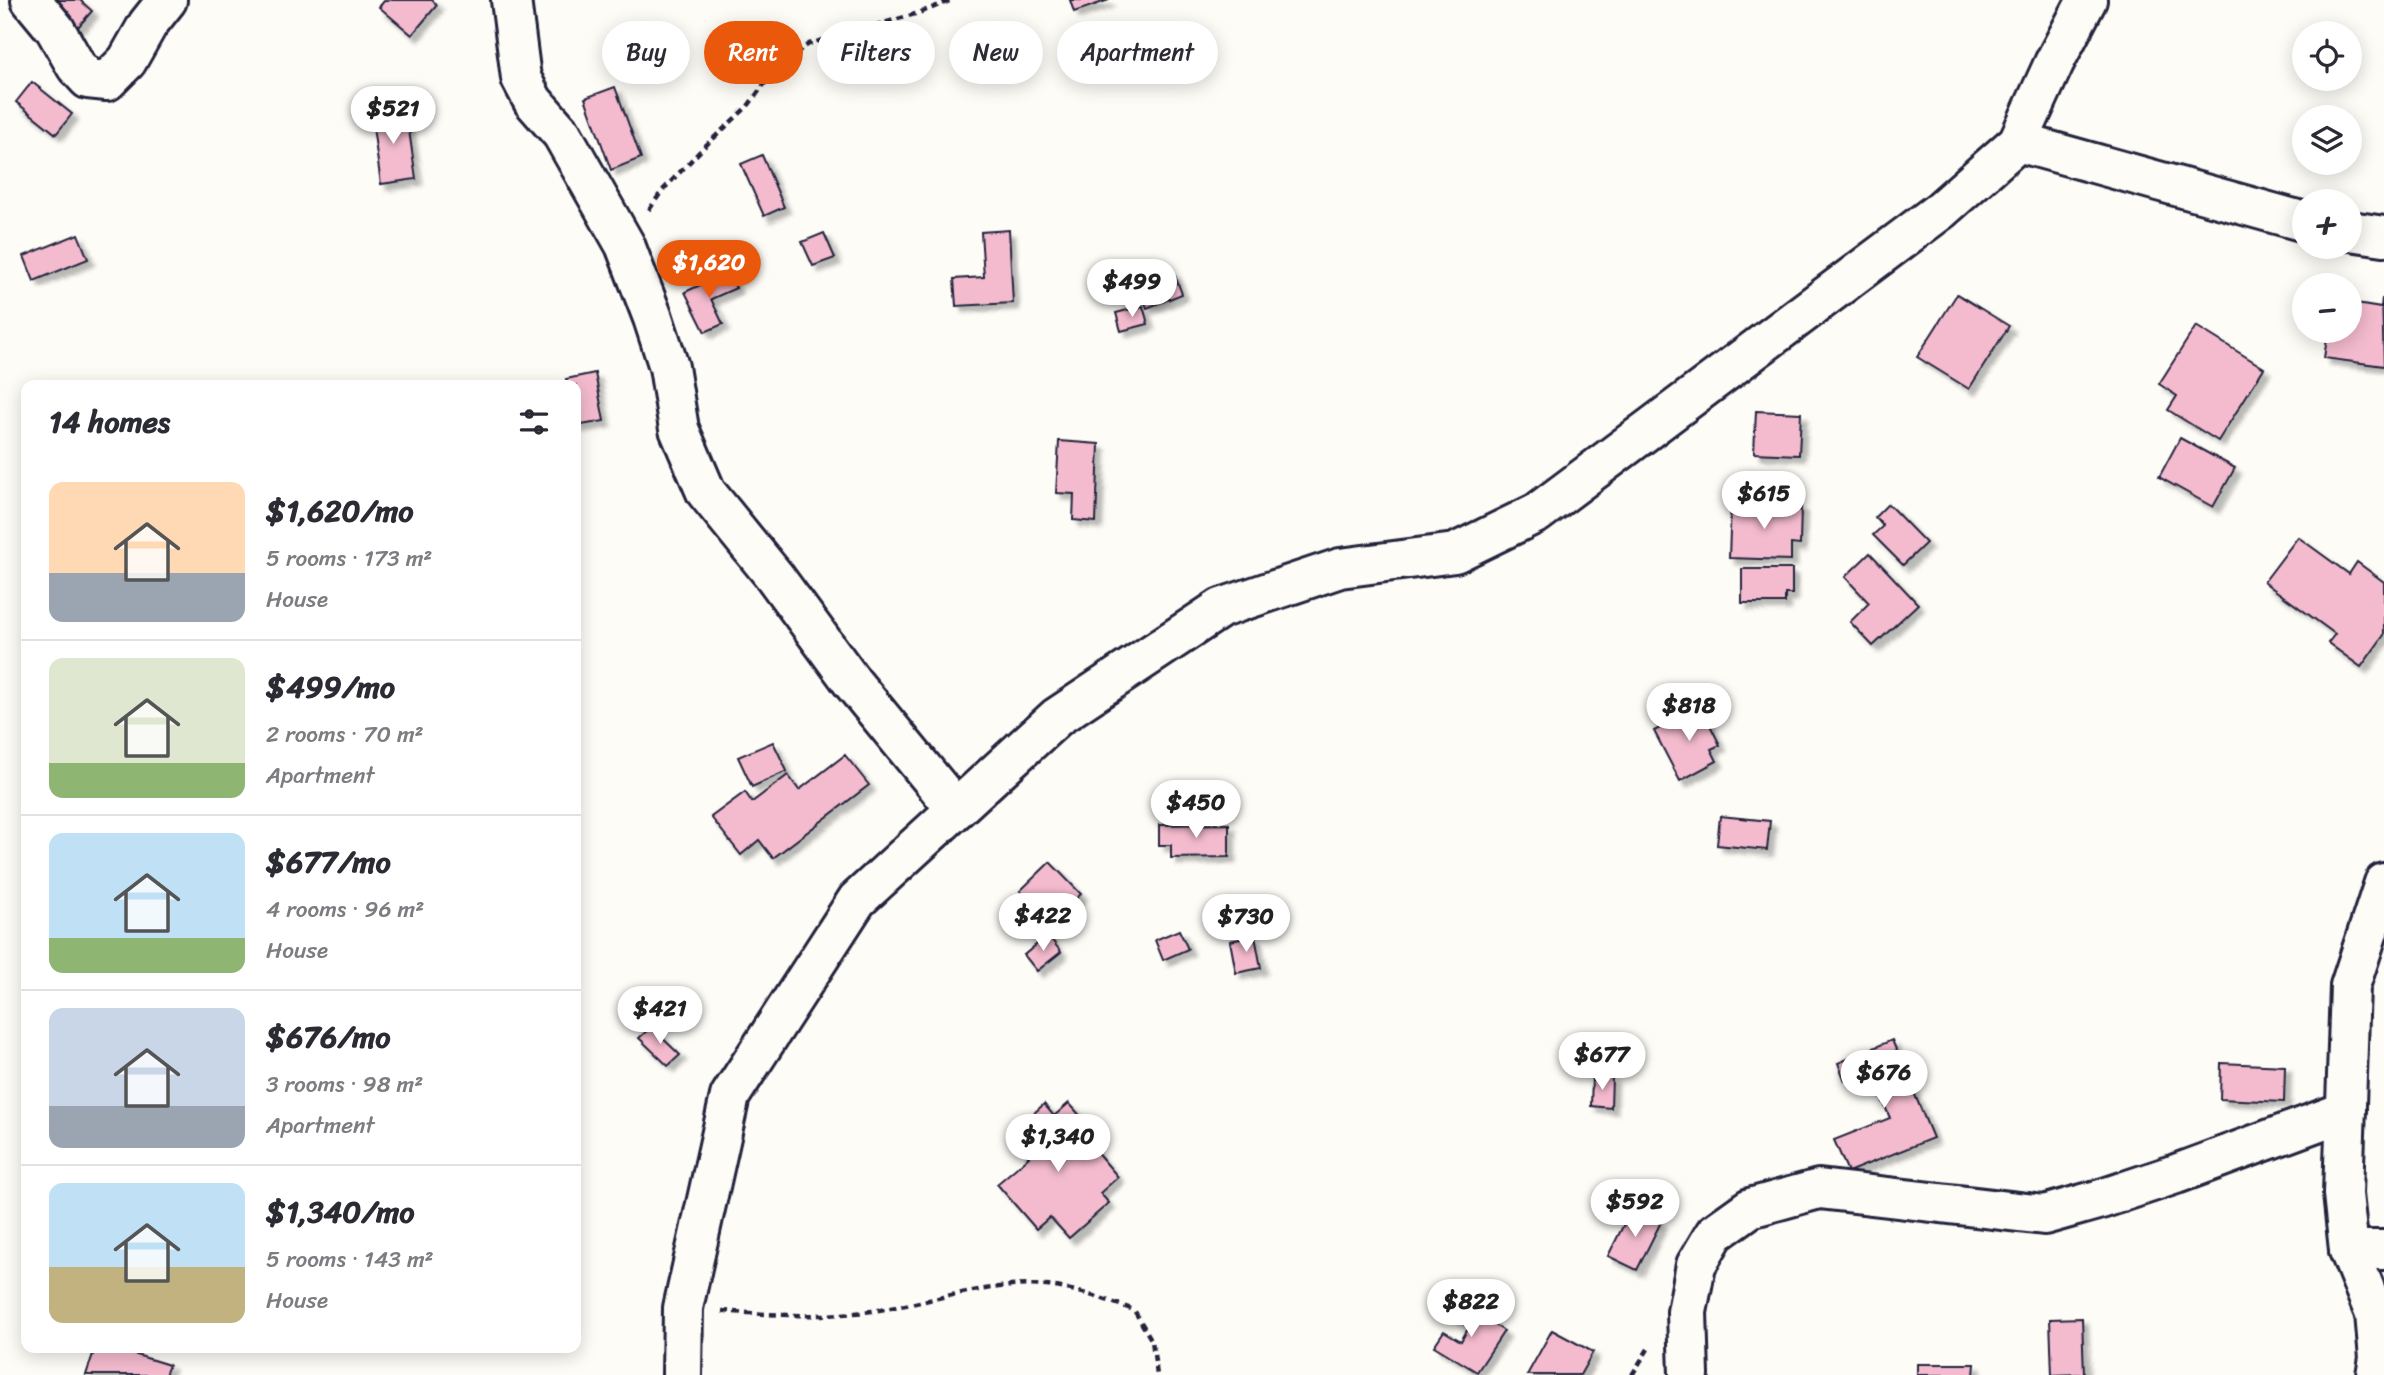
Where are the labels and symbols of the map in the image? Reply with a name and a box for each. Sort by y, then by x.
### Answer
pin: $521 [352,86,434,146]
pin: $1,620 [652,240,766,300]
pin: $499 [1091,260,1173,319]
pin: $615 [1723,472,1805,531]
pin: $818 [1648,684,1730,743]
pin: $450 [1155,780,1237,840]
pin: $422 [1002,894,1084,953]
pin: $730 [1205,894,1287,954]
pin: $421 [619,986,701,1046]
pin: $677 [1561,1032,1643,1092]
pin: $676 [1843,1050,1925,1110]
pin: $1,340 [1001,1114,1115,1174]
pin: $592 [1594,1180,1676,1239]
pin: $822 [1430,1280,1512,1339]

